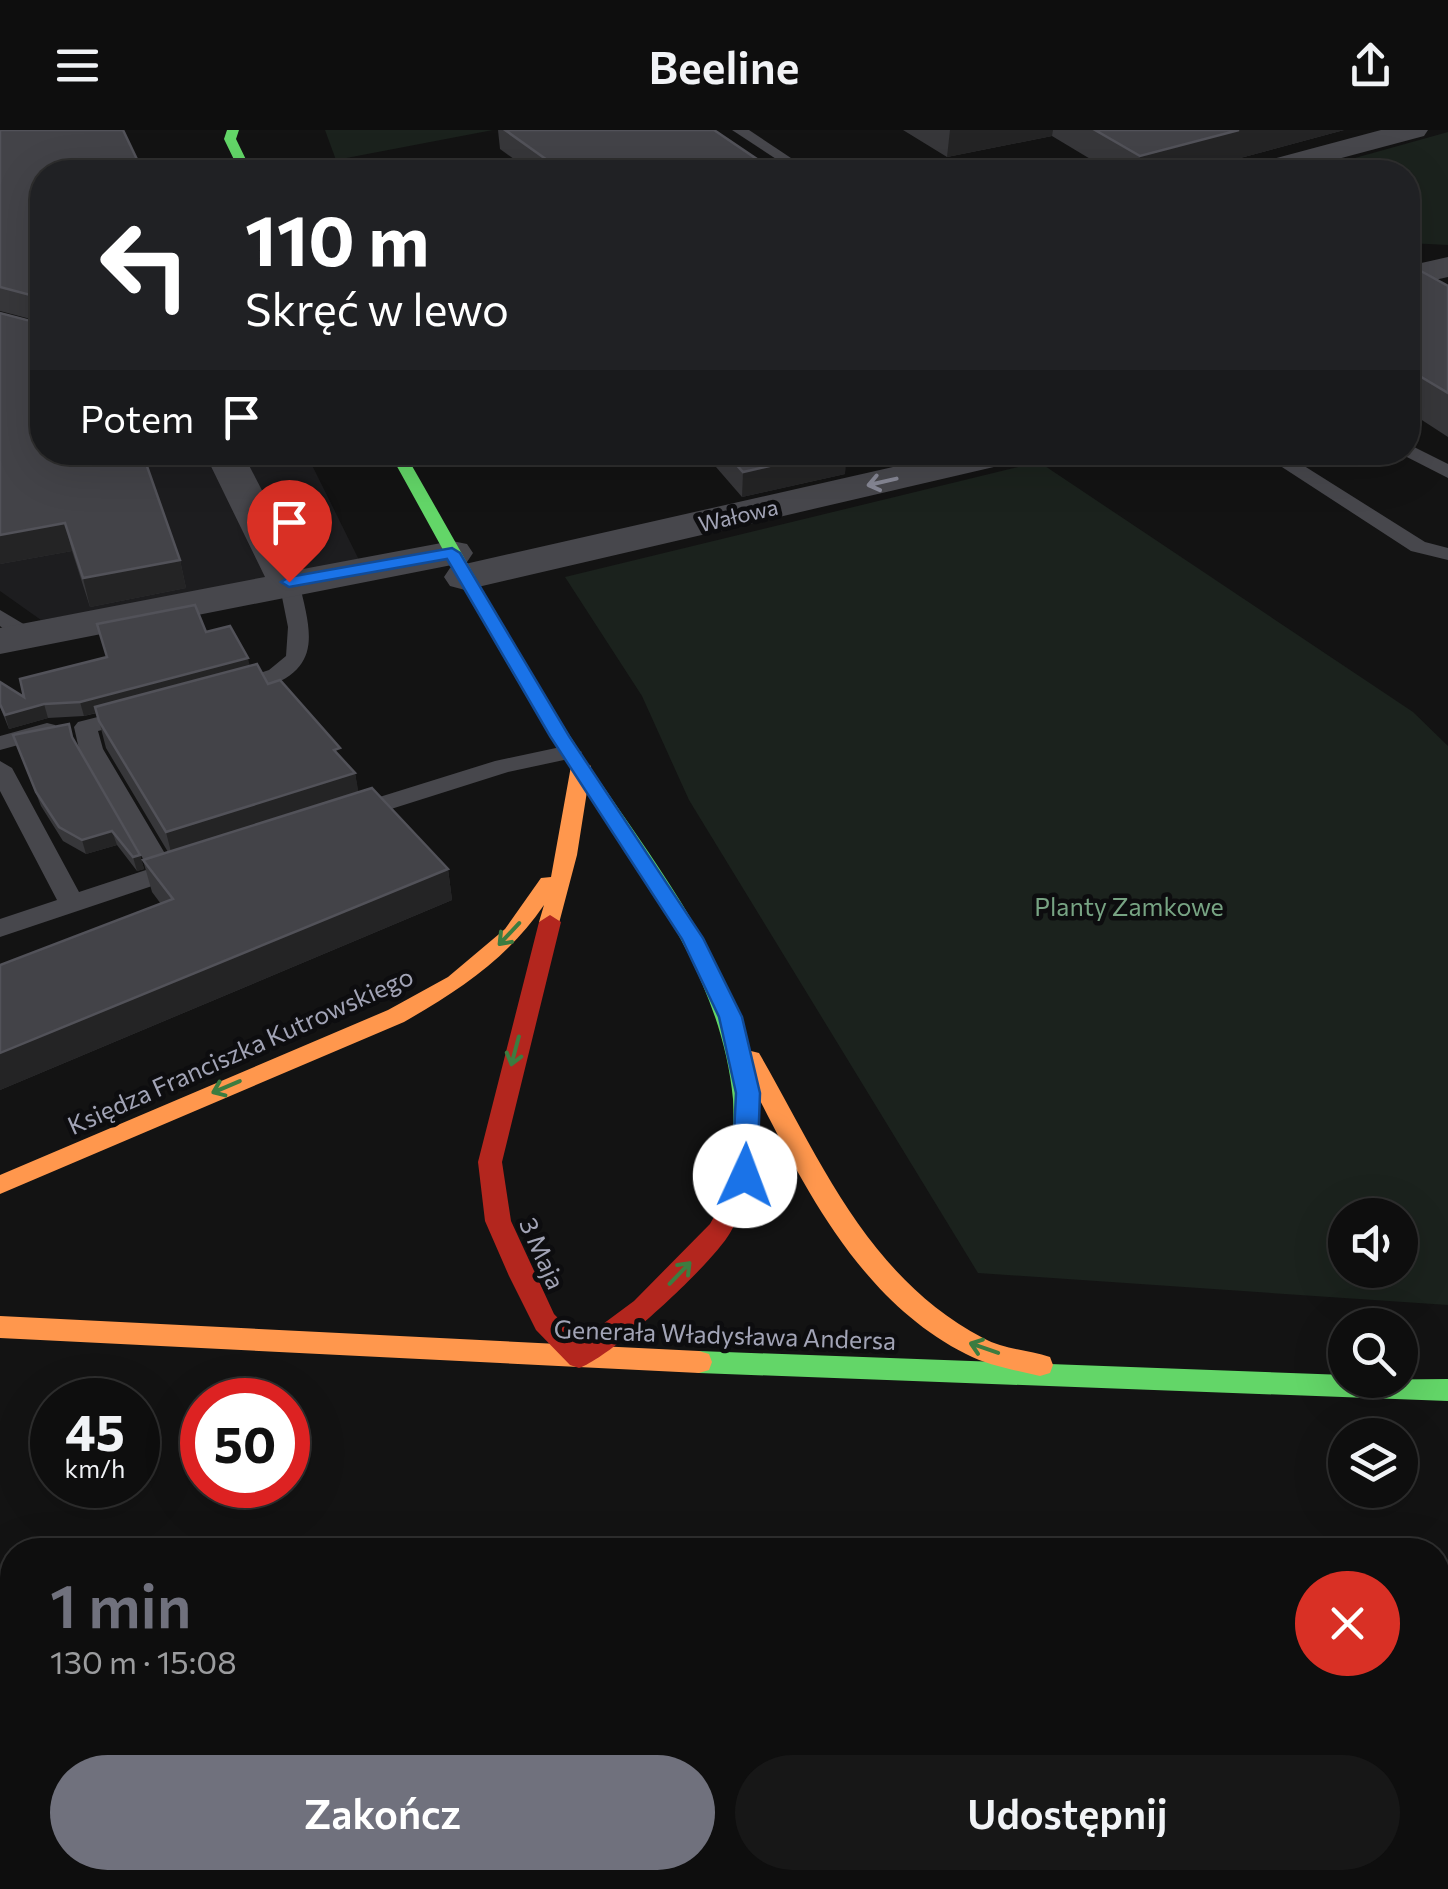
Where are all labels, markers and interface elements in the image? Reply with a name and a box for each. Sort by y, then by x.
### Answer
icon: menu [50,38,105,93]
text: Beeline [649,38,799,93]
icon: share [1343,38,1398,93]
text: 110 m [245,195,429,280]
icon: left [80,200,210,330]
text: Skręć w lewo [245,280,509,335]
icon: arrive [214,390,269,445]
text: Potem [80,394,194,441]
one-way arrow [867,474,899,492]
pin [247,480,332,583]
street label: Wałowa [695,493,781,537]
icon: arrive [262,495,317,550]
park label: Planty Zamkowe [1034,891,1224,921]
one-way arrow [498,920,522,946]
street label: Księdza Franciszka Kutrowskiego [63,960,417,1140]
one-way arrow [505,1035,524,1066]
one-way arrow [211,1079,242,1097]
position arrow [693,1124,797,1228]
map controls [1328,1198,1418,1508]
button: sound [1328,1198,1418,1288]
street label: 3 Maja [514,1213,572,1293]
one-way arrow [668,1261,692,1285]
button: search [1328,1308,1418,1398]
street label: Generała Władysława Andersa [553,1313,897,1355]
one-way arrow [969,1338,1001,1356]
speed limit sign: 50 [180,1378,310,1508]
text: 45 [65,1400,125,1461]
button: layers [1328,1418,1418,1508]
text: km/h [65,1453,125,1483]
text: 1 min [50,1567,191,1640]
button: close [1295,1571,1400,1676]
text: 130 m · 15:08 [50,1641,237,1681]
button: Zakończ [50,1755,715,1870]
button: Udostępnij [735,1755,1400,1870]

